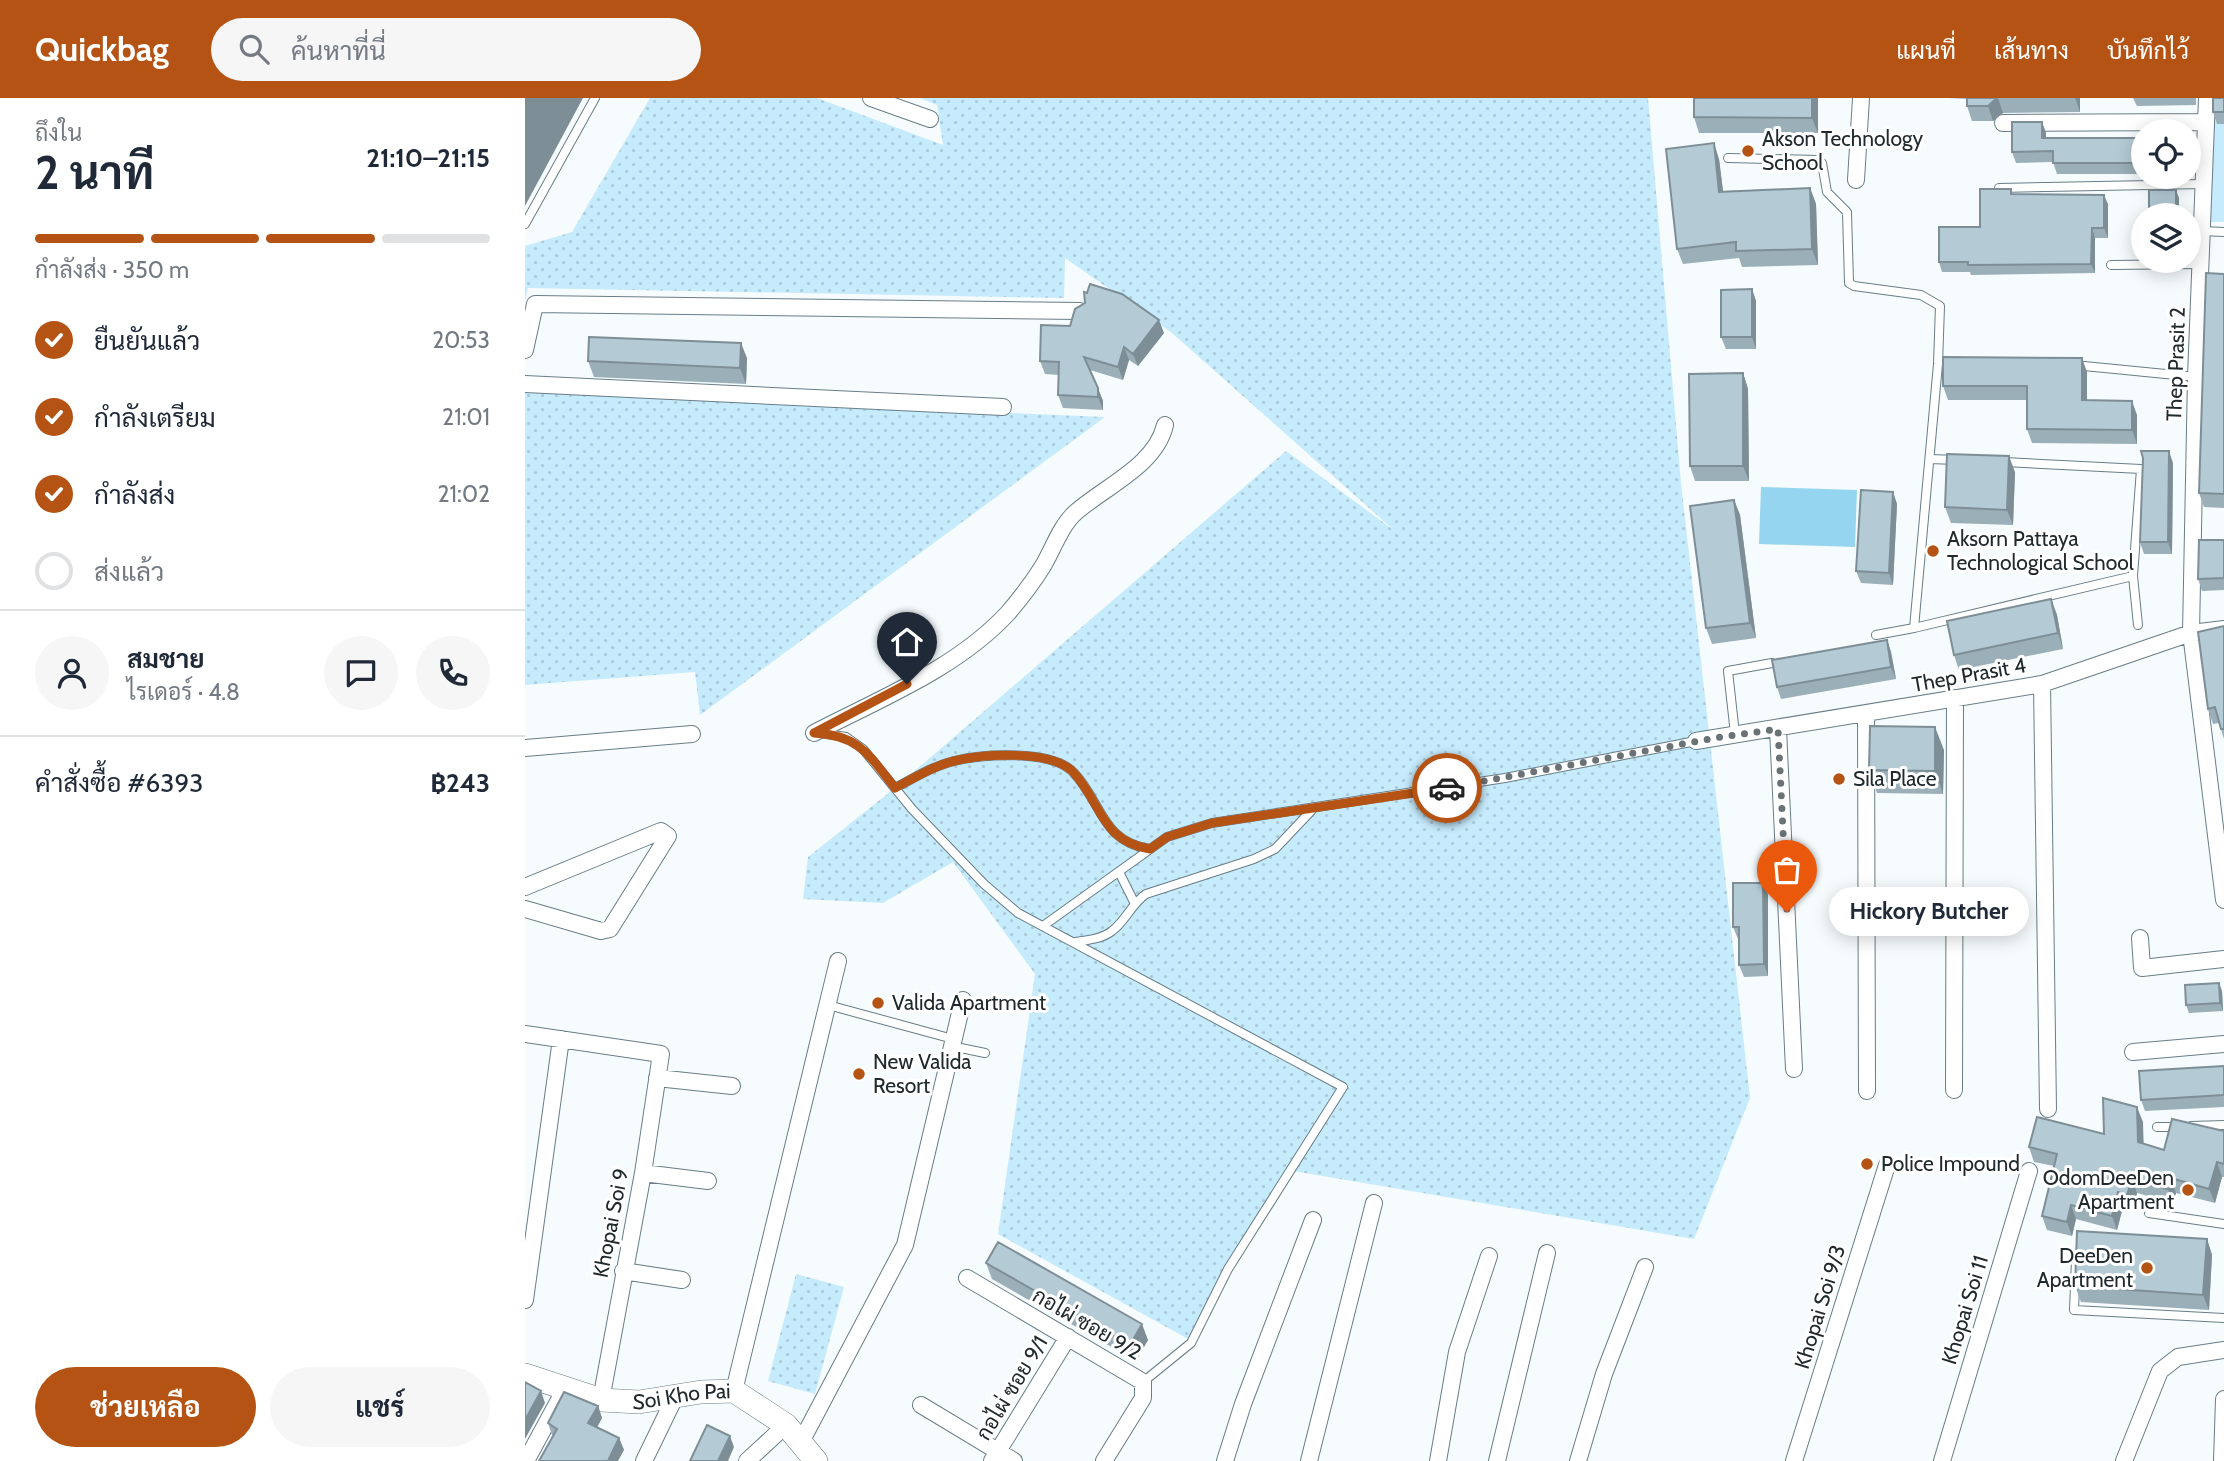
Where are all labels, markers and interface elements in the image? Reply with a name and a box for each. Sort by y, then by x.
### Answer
search box [211,18,701,81]
text: Quickbag [35,29,169,69]
icon: search [235,30,273,68]
text: ค้นหาที่นี่ [291,35,386,67]
text: แผนที่ [1896,36,1956,65]
text: เส้นทาง [1994,36,2069,65]
text: บันทึกไว้ [2107,36,2189,65]
text: ถึงใน [35,119,82,147]
map controls [2131,119,2201,273]
button: locate [2131,119,2201,189]
place label: Akson Technology School [1762,126,1923,175]
text: 21:10–21:15 [366,142,490,174]
marker: Akson Technology School [1740,143,1756,159]
text: 2 นาที [35,145,154,201]
button: layers [2131,203,2201,273]
text: กำลังส่ง · 350 m [35,256,189,284]
street label: Thep Prasit 2 [2161,307,2190,421]
icon: check [35,321,73,359]
text: ยืนยันแล้ว [94,325,200,357]
text: 20:53 [432,326,490,354]
icon: check [35,398,73,436]
text: กำลังเตรียม [94,402,216,434]
text: 21:01 [442,403,490,431]
icon: check [35,475,73,513]
text: กำลังส่ง [94,479,175,511]
text: 21:02 [438,480,490,508]
place label: Aksorn Pattaya Technological School [1947,526,2134,575]
marker: Aksorn Pattaya Technological School [1925,543,1941,559]
text: ส่งแล้ว [94,556,164,588]
pin [877,612,937,684]
icon: home [888,623,926,661]
button: person [35,636,109,710]
button: chat [324,636,398,710]
button: phone [416,636,490,710]
text: สมชาย [127,643,204,675]
street label: Thep Prasit 4 [1910,652,2028,697]
text: ไรเดอร์ · 4.8 [127,678,240,706]
courier [1412,753,1482,823]
place label: Sila Place [1853,766,1937,791]
text: คำสั่งซื้อ #6393 [35,767,203,799]
text: ฿243 [430,767,490,799]
icon: car [1428,769,1466,807]
marker: Sila Place [1831,771,1847,787]
pin [1757,840,1817,912]
icon: bag [1768,851,1806,889]
callout: Hickory Butcher [1829,888,2029,936]
text: Hickory Butcher [1850,897,2008,925]
place label: Valida Apartment [892,990,1046,1015]
marker: Valida Apartment [870,995,886,1011]
place label: New Valida Resort [873,1049,971,1098]
marker: New Valida Resort [851,1066,867,1082]
place label: Police Impound [1881,1151,2020,1176]
marker: Police Impound [1859,1156,1875,1172]
place label: OdomDeeDen Apartment [2043,1165,2174,1214]
street label: Khopai Soi 9 [588,1166,633,1280]
marker: OdomDeeDen Apartment [2180,1182,2196,1198]
street label: Khopai Soi 9/3 [1789,1242,1850,1372]
place label: DeeDen Apartment [2037,1243,2133,1292]
street label: Khopai Soi 11 [1936,1252,1993,1367]
marker: DeeDen Apartment [2139,1260,2155,1276]
street label: กอไผ่ ซอย 9/2 [1028,1282,1146,1365]
street label: กอไผ่ ซอย 9/1 [971,1331,1052,1444]
button: ช่วยเหลือ [35,1367,256,1447]
button: แชร์ [270,1367,490,1447]
street label: Soi Kho Pai [632,1378,731,1414]

